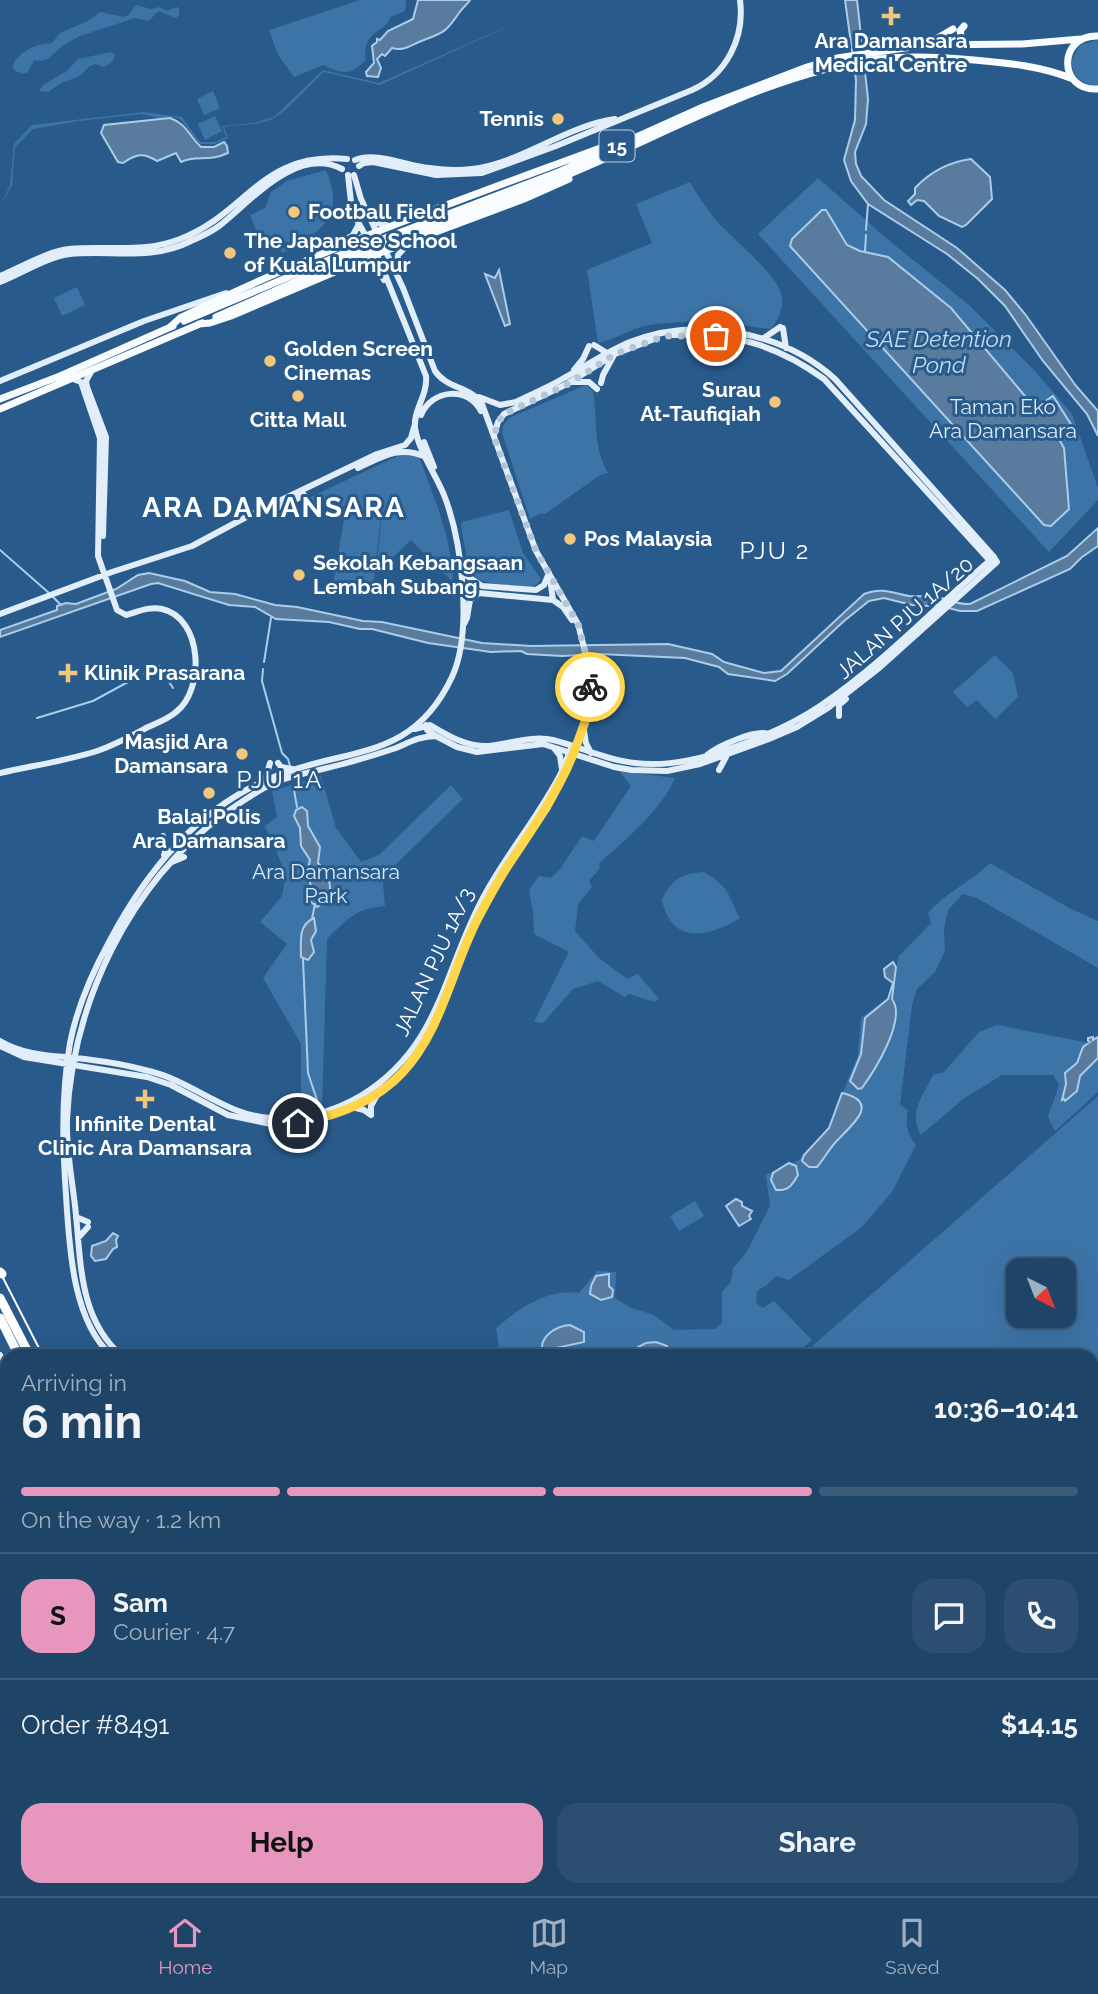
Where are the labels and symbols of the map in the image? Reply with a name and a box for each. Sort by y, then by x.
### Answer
marker: Ara Damansara Medical Centre [881,6,901,26]
place label: Ara Damansara Medical Centre [814,28,968,77]
place label: Tennis [479,106,544,131]
marker: Tennis [550,111,566,127]
road number: 15 [600,130,634,162]
place label: Football Field [308,199,446,224]
marker: Football Field [286,204,302,220]
place label: The Japanese School of Kuala Lumpur [244,228,457,277]
marker: The Japanese School of Kuala Lumpur [222,245,238,261]
pin [686,306,746,366]
water label: SAE Detention Pond [865,325,1012,378]
place label: Golden Screen Cinemas [284,336,433,385]
marker: Golden Screen Cinemas [262,353,278,369]
place label: Surau At-Taufiqiah [640,377,761,426]
marker: Citta Mall [290,388,306,404]
marker: Surau At-Taufiqiah [767,394,783,410]
park label: Taman Eko Ara Damansara [929,394,1077,443]
place label: Citta Mall [250,407,347,432]
district label: ARA DAMANSARA [142,491,406,524]
place label: Pos Malaysia [584,526,712,551]
marker: Pos Malaysia [562,531,578,547]
district label: PJU 2 [740,536,810,565]
place label: Sekolah Kebangsaan Lembah Subang [313,550,523,599]
street label: JALAN PJU 1A/20 [831,551,978,684]
marker: Sekolah Kebangsaan Lembah Subang [291,567,307,583]
courier [555,652,625,722]
place label: Klinik Prasarana [84,660,245,685]
marker: Klinik Prasarana [58,663,78,683]
place label: Masjid Ara Damansara [114,729,228,778]
marker: Masjid Ara Damansara [234,746,250,762]
district label: PJU 1A [237,765,323,794]
marker: Balai Polis Ara Damansara [201,785,217,801]
place label: Balai Polis Ara Damansara [132,804,286,853]
park label: Ara Damansara Park [252,859,400,908]
street label: JALAN PJU 1A/3 [388,884,479,1040]
marker: Infinite Dental Clinic Ara Damansara [135,1089,155,1109]
pin [268,1093,328,1153]
place label: Infinite Dental Clinic Ara Damansara [38,1111,252,1160]
north arrow [1006,1258,1076,1328]

